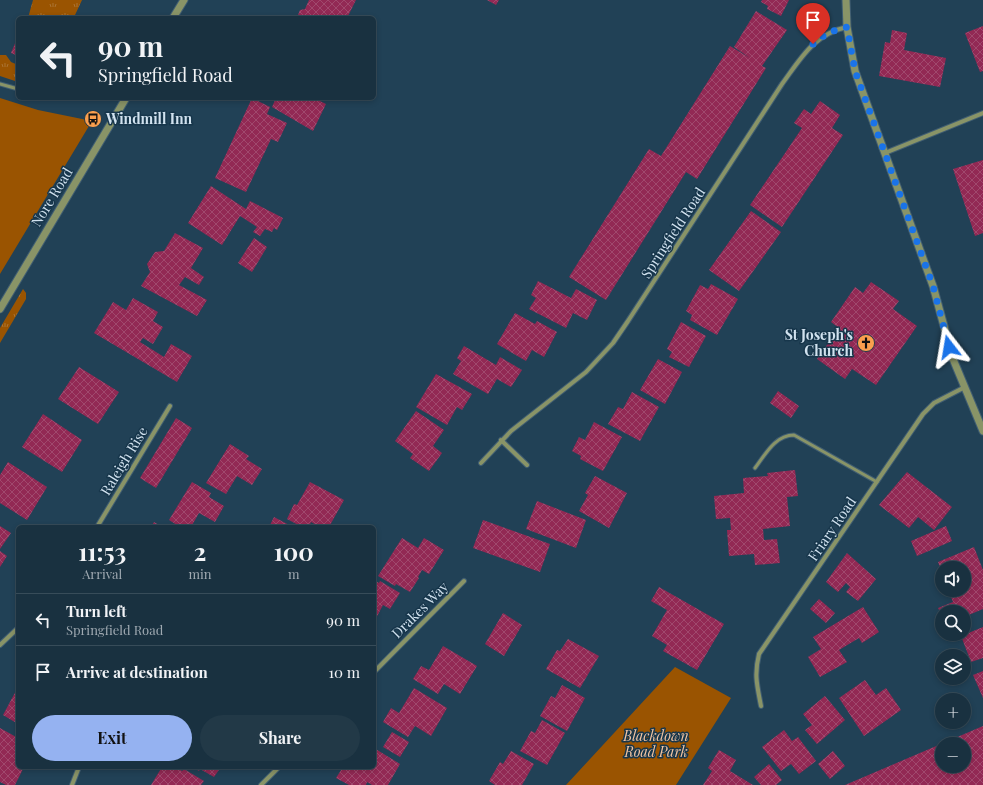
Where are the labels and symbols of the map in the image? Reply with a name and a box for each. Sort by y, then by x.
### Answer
pin [796,3,830,44]
bus stop icon: Windmill Inn [83,109,103,129]
place label: Windmill Inn [105,109,193,128]
street label: Nore Road [27,164,77,230]
street label: Springfield Road [636,184,709,282]
place label: St Joseph's Church [785,325,853,360]
position arrow [928,326,970,368]
church icon: St Joseph's Church [856,333,876,353]
street label: Raleigh Rise [96,423,151,499]
street label: Friary Road [803,493,860,565]
street label: Drakes Way [387,577,452,642]
park label: Blackdown Road Park [622,726,689,761]

